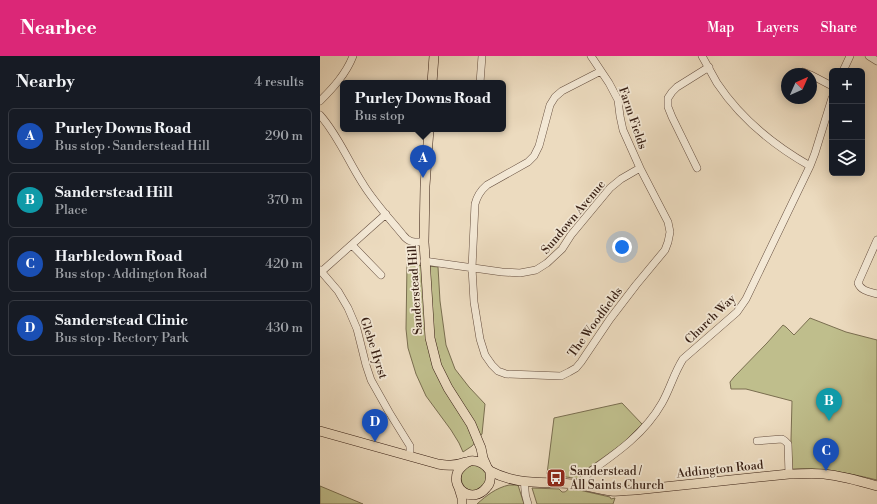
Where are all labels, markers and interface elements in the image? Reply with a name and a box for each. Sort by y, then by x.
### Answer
text: Nearbee [20,16,97,40]
text: Map [707,19,734,37]
text: Layers [756,19,799,37]
text: Share [821,19,857,37]
north arrow [781,68,817,104]
map controls [829,68,865,176]
button: + [829,68,865,104]
text: Nearby [16,71,75,93]
text: 4 results [254,74,304,90]
popup [340,80,506,132]
street label: Farm Fields [615,85,650,151]
text: Purley Downs Road [355,89,491,108]
button: − [829,104,865,140]
text: Bus stop [355,108,405,124]
text: Purley Downs Road [55,119,191,138]
text: A [25,128,35,144]
text: 290 m [265,128,303,144]
text: Bus stop · Sanderstead Hill [55,138,210,154]
button: layers [829,140,865,176]
pin: A [410,145,436,178]
street label: Sundown Avenue [538,177,609,257]
text: Sanderstead Hill [55,183,173,202]
text: B [25,192,35,208]
text: 370 m [267,192,303,208]
text: Place [55,202,87,218]
your location [612,237,632,257]
street label: Sanderstead Hill [405,244,426,335]
text: Harbledown Road [55,247,183,266]
text: C [25,256,35,272]
text: 420 m [265,256,303,272]
text: Bus stop · Addington Road [55,266,207,282]
street label: The Woodfields [565,284,626,360]
street label: Church Way [682,291,739,347]
text: Sanderstead Clinic [55,311,188,330]
street label: Glebe Hyrst [357,315,391,382]
text: D [25,320,35,336]
text: 430 m [265,320,303,336]
text: Bus stop · Rectory Park [55,330,188,346]
pin: B [816,388,842,421]
pin: D [362,409,388,442]
pin: C [813,438,839,471]
street label: Addington Road [675,457,764,482]
place label: Sanderstead / All Saints Church [569,464,664,493]
bus stop icon: Sanderstead / All Saints Church [545,467,567,489]

